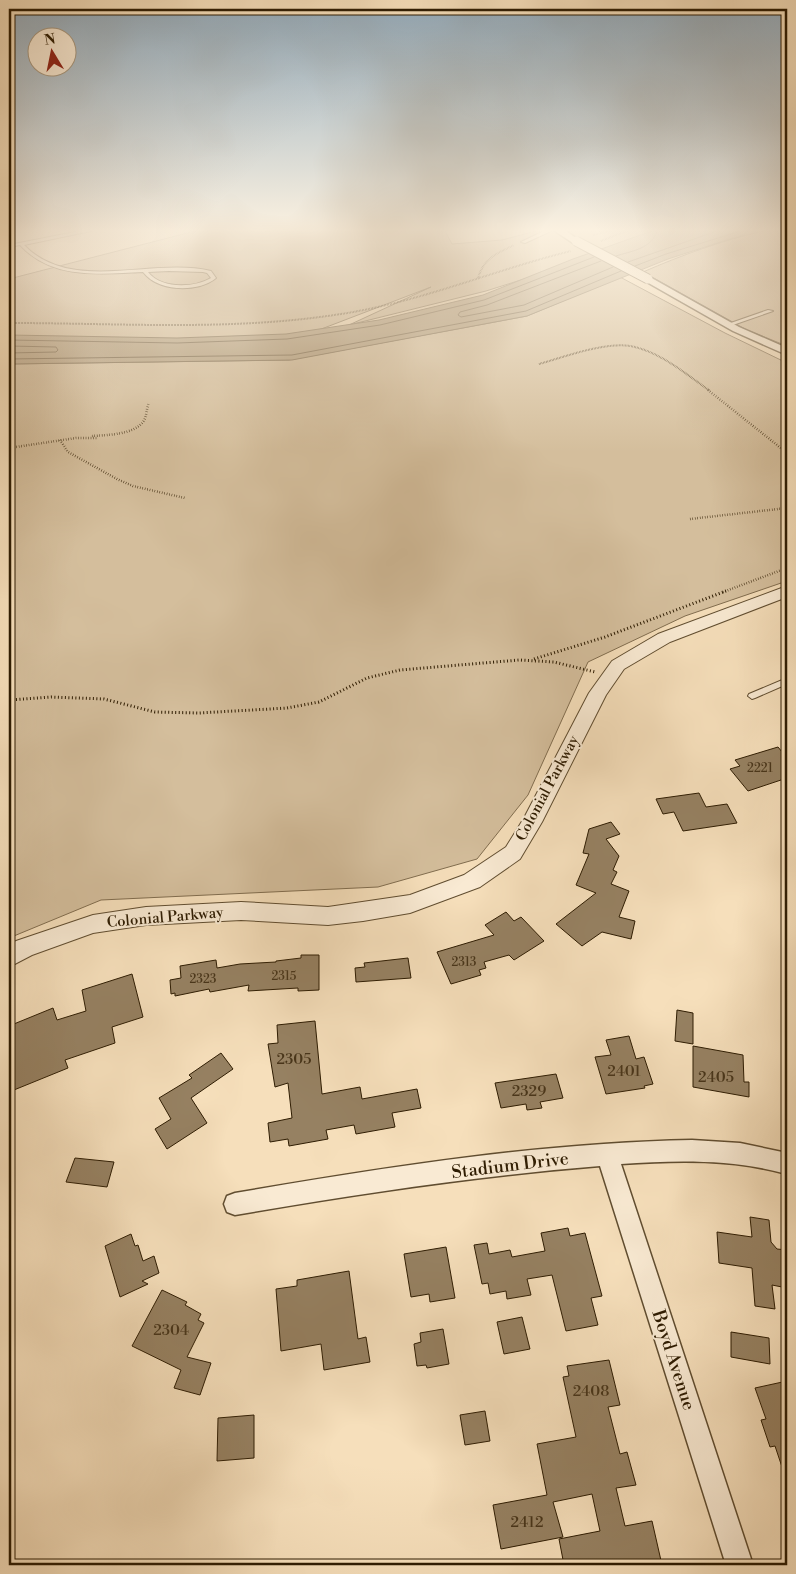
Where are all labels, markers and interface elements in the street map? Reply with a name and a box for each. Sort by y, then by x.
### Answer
north arrow [28,28,78,78]
text: N [43,30,57,50]
street label: Colonial Parkway [512,732,584,844]
house number: 2221 [747,761,774,776]
street label: Colonial Parkway [106,903,225,932]
house number: 2313 [452,955,477,970]
house number: 2315 [272,969,297,984]
house number: 2323 [190,972,217,987]
house number: 2305 [276,1050,312,1069]
house number: 2401 [607,1062,641,1081]
house number: 2405 [698,1068,734,1087]
house number: 2329 [512,1082,546,1101]
street label: Stadium Drive [450,1147,570,1184]
street label: Boyd Avenue [646,1306,701,1413]
house number: 2304 [153,1321,189,1340]
house number: 2408 [573,1382,609,1401]
house number: 2412 [511,1513,543,1532]

